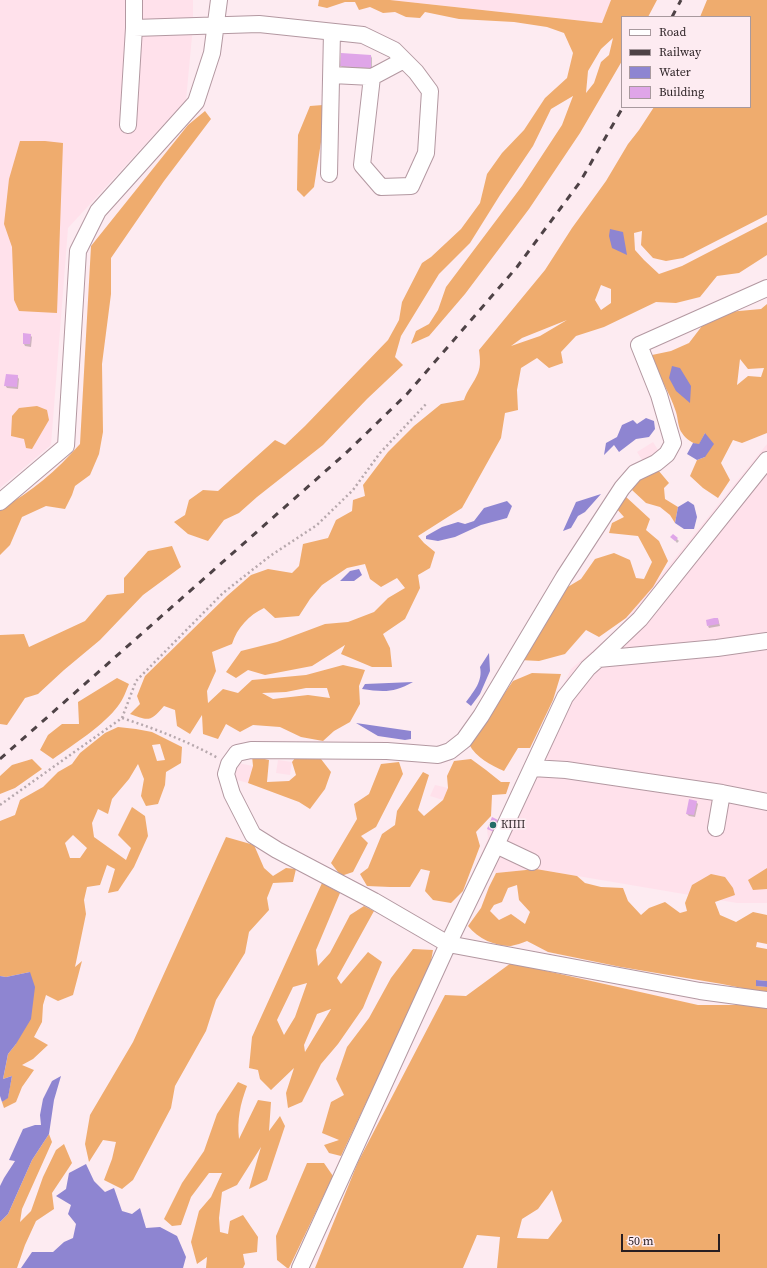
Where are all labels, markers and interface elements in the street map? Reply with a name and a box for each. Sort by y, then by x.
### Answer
legend [621,16,751,108]
text: Road [659,24,686,40]
text: Railway [659,44,701,60]
text: Water [659,64,691,80]
text: Building [659,84,704,100]
place label: КПП [501,818,525,832]
marker: КПП [488,820,498,830]
scale bar [623,1226,722,1252]
text: 50 m [628,1233,654,1249]

